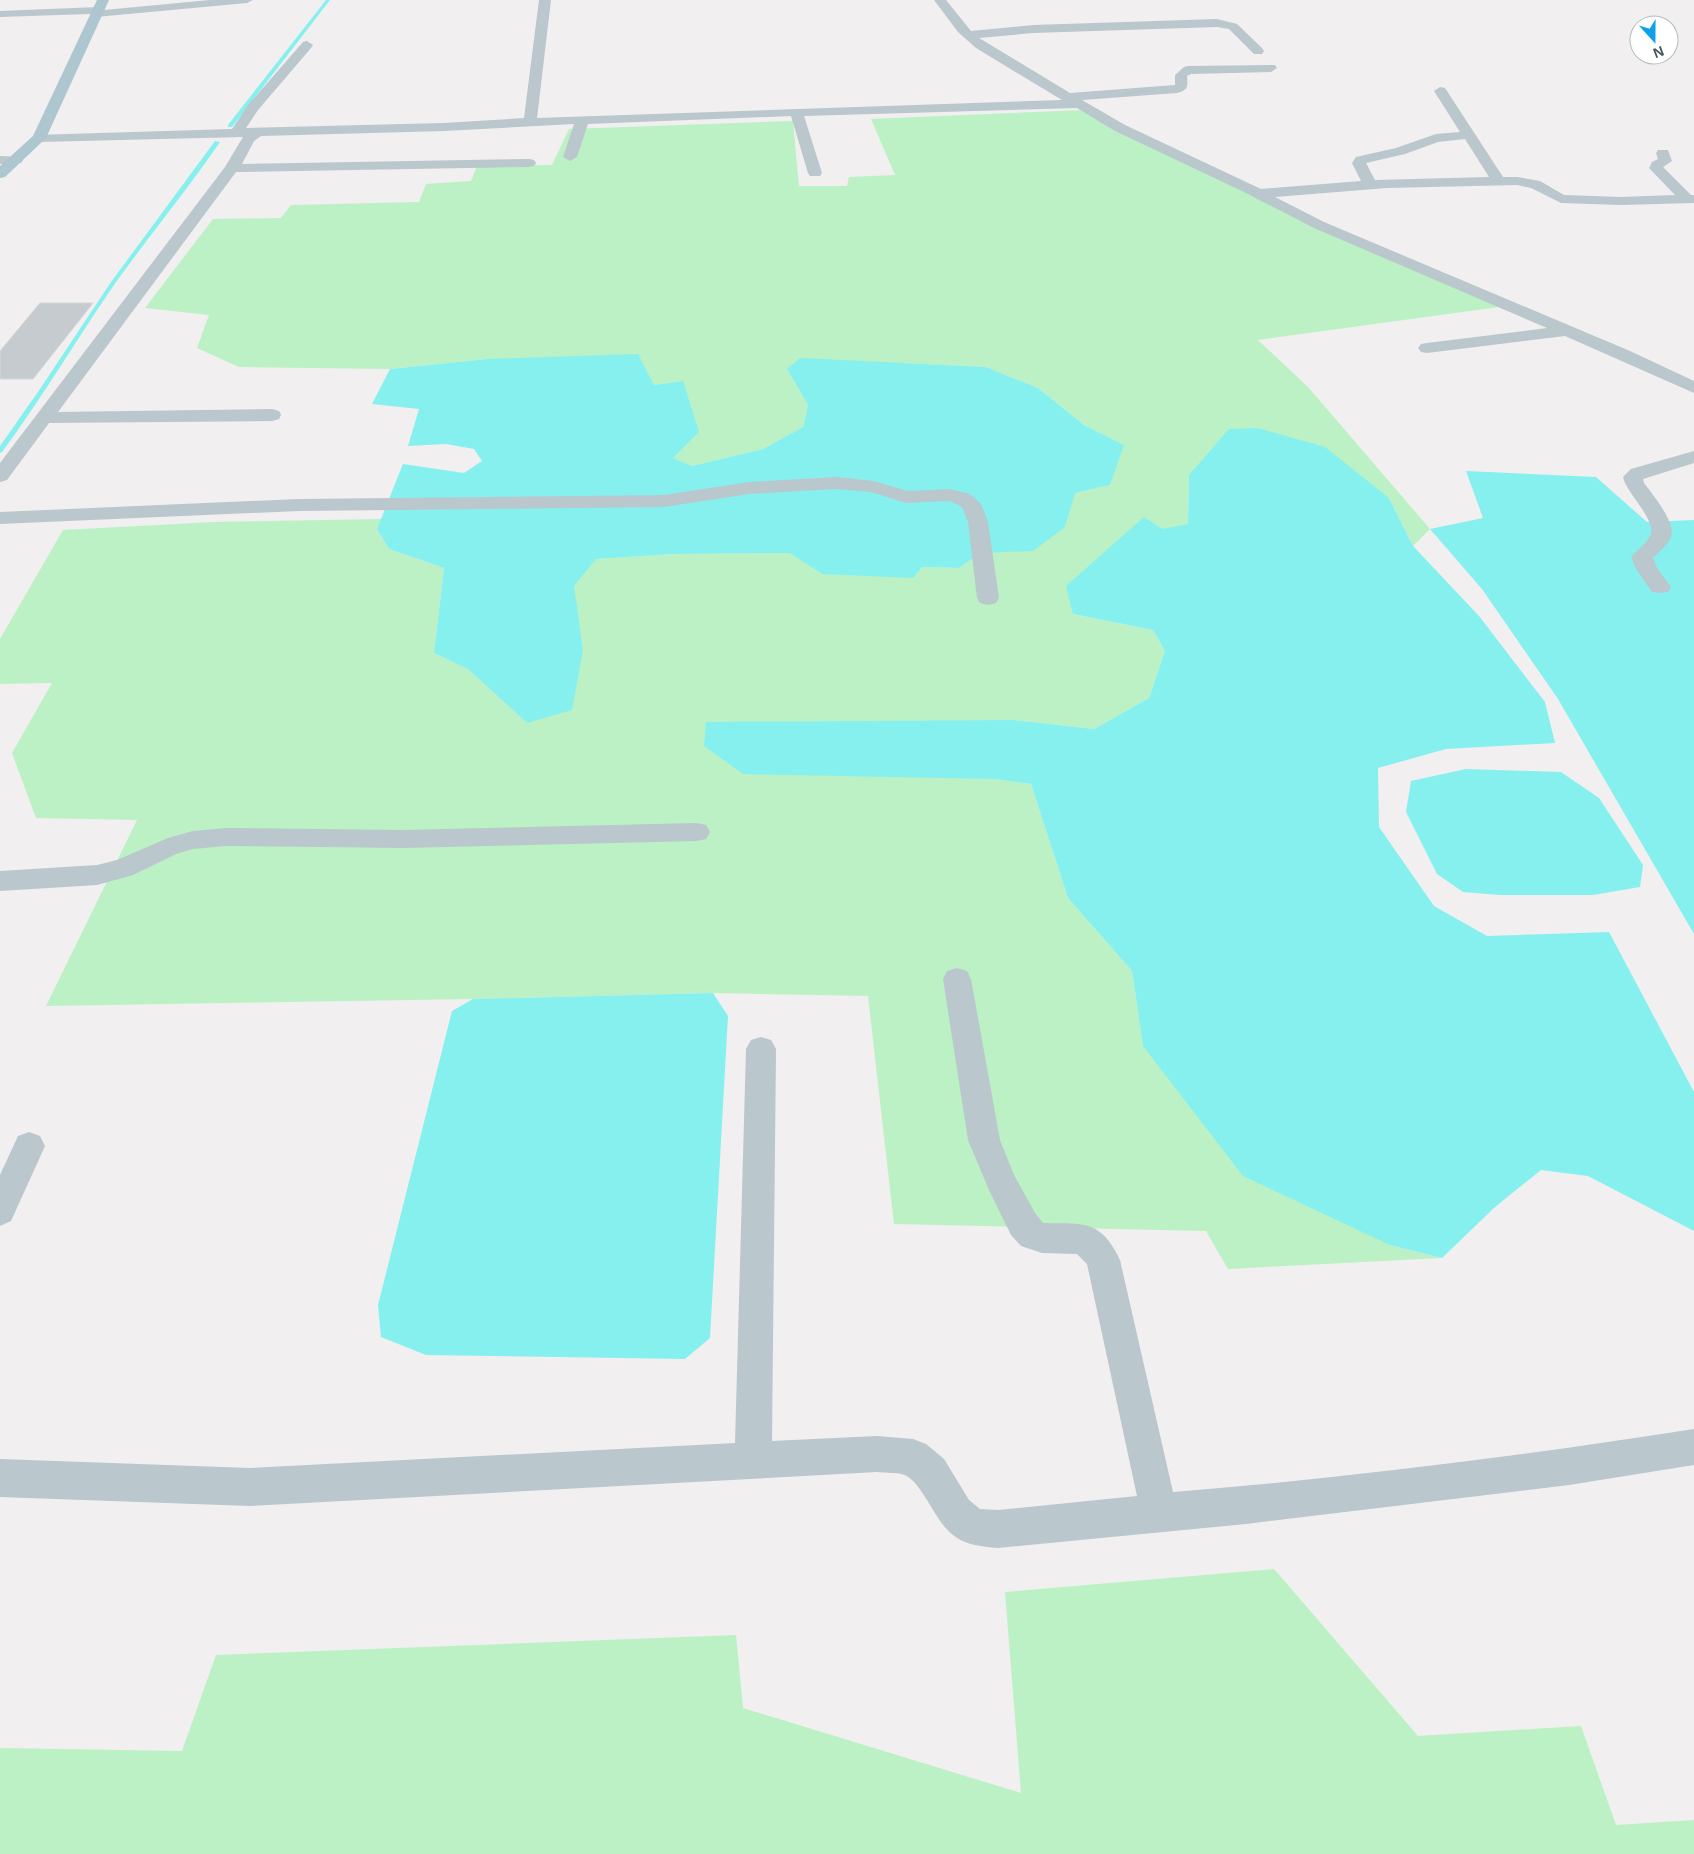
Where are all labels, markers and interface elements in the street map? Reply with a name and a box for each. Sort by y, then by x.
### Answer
north arrow [1629,15,1679,65]
text: N [1651,43,1666,61]

